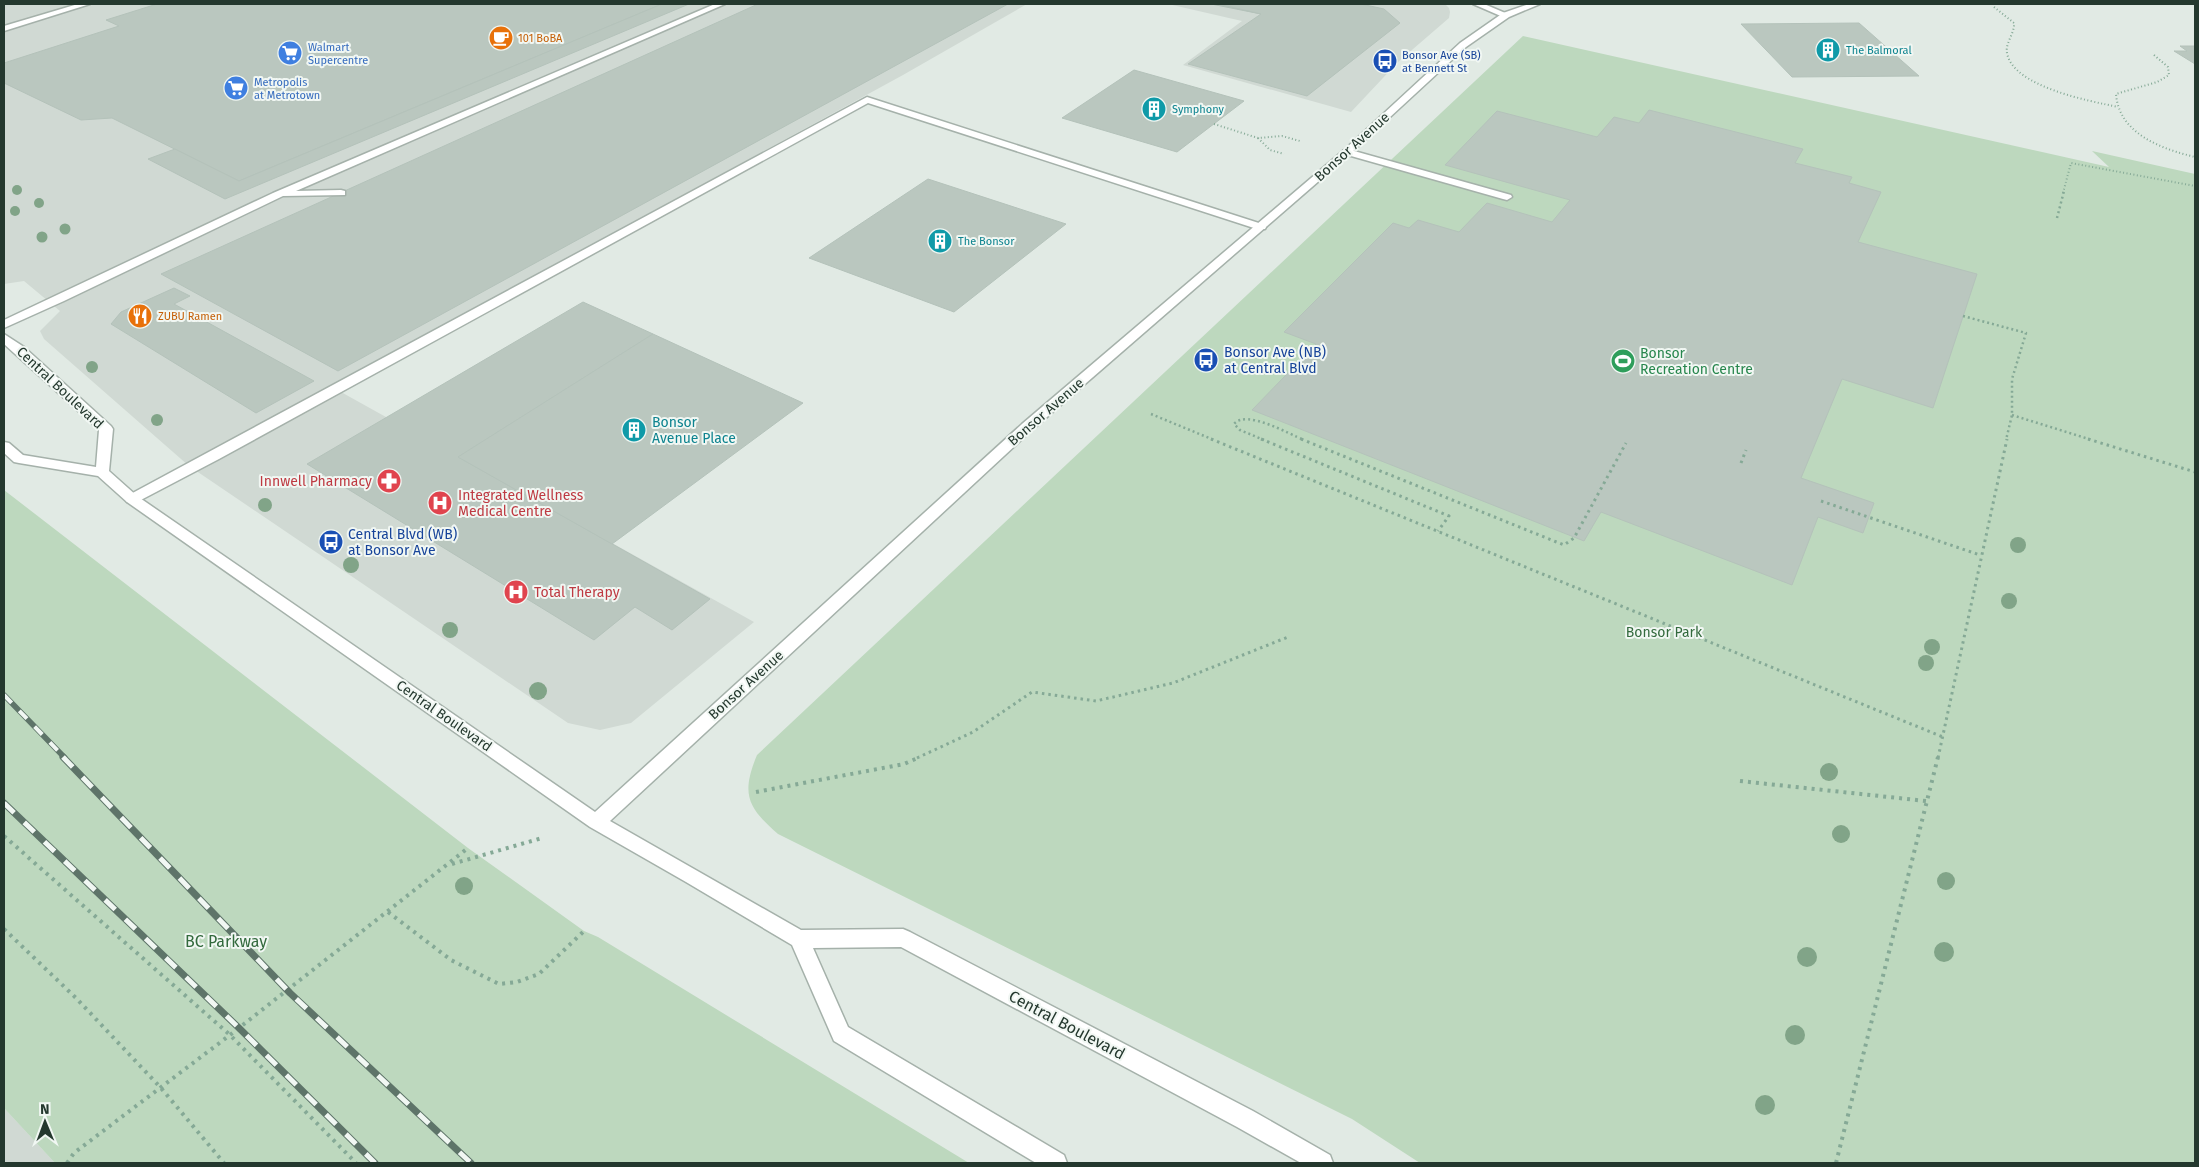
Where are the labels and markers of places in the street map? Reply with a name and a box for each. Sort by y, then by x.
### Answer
cafe icon: 101 BoBA [488,25,514,51]
place label: 101 BoBA [518,32,563,45]
building icon: The Balmoral [1815,37,1841,63]
supermarket icon: Walmart Supercentre [277,40,303,66]
place label: Walmart Supercentre [308,41,368,67]
place label: The Balmoral [1846,44,1912,57]
bus stop icon: Bonsor Ave (SB) at Bennett St [1372,48,1398,74]
place label: Bonsor Ave (SB) at Bennett St [1402,49,1481,75]
supermarket icon: Metropolis at Metrotown [223,75,249,101]
place label: Metropolis at Metrotown [254,76,320,102]
building icon: Symphony [1141,96,1167,122]
place label: Symphony [1172,103,1224,116]
building icon: The Bonsor [927,228,953,254]
place label: The Bonsor [958,235,1015,248]
restaurant icon: ZUBU Ramen [127,303,153,329]
place label: ZUBU Ramen [158,310,222,323]
place label: Bonsor Ave (NB) at Central Blvd [1224,344,1326,377]
place label: Bonsor Recreation Centre [1640,345,1753,378]
bus stop icon: Bonsor Ave (NB) at Central Blvd [1193,347,1219,373]
sports icon: Bonsor Recreation Centre [1610,348,1636,374]
place label: Bonsor Avenue Place [652,414,736,447]
building icon: Bonsor Avenue Place [621,417,647,443]
pharmacy icon: Innwell Pharmacy [376,468,402,494]
place label: Innwell Pharmacy [260,473,372,490]
place label: Integrated Wellness Medical Centre [458,487,584,520]
hospital icon: Integrated Wellness Medical Centre [427,490,453,516]
place label: Central Blvd (WB) at Bonsor Ave [348,526,457,559]
bus stop icon: Central Blvd (WB) at Bonsor Ave [318,529,344,555]
hospital icon: Total Therapy [503,579,529,605]
place label: Total Therapy [534,584,620,601]

